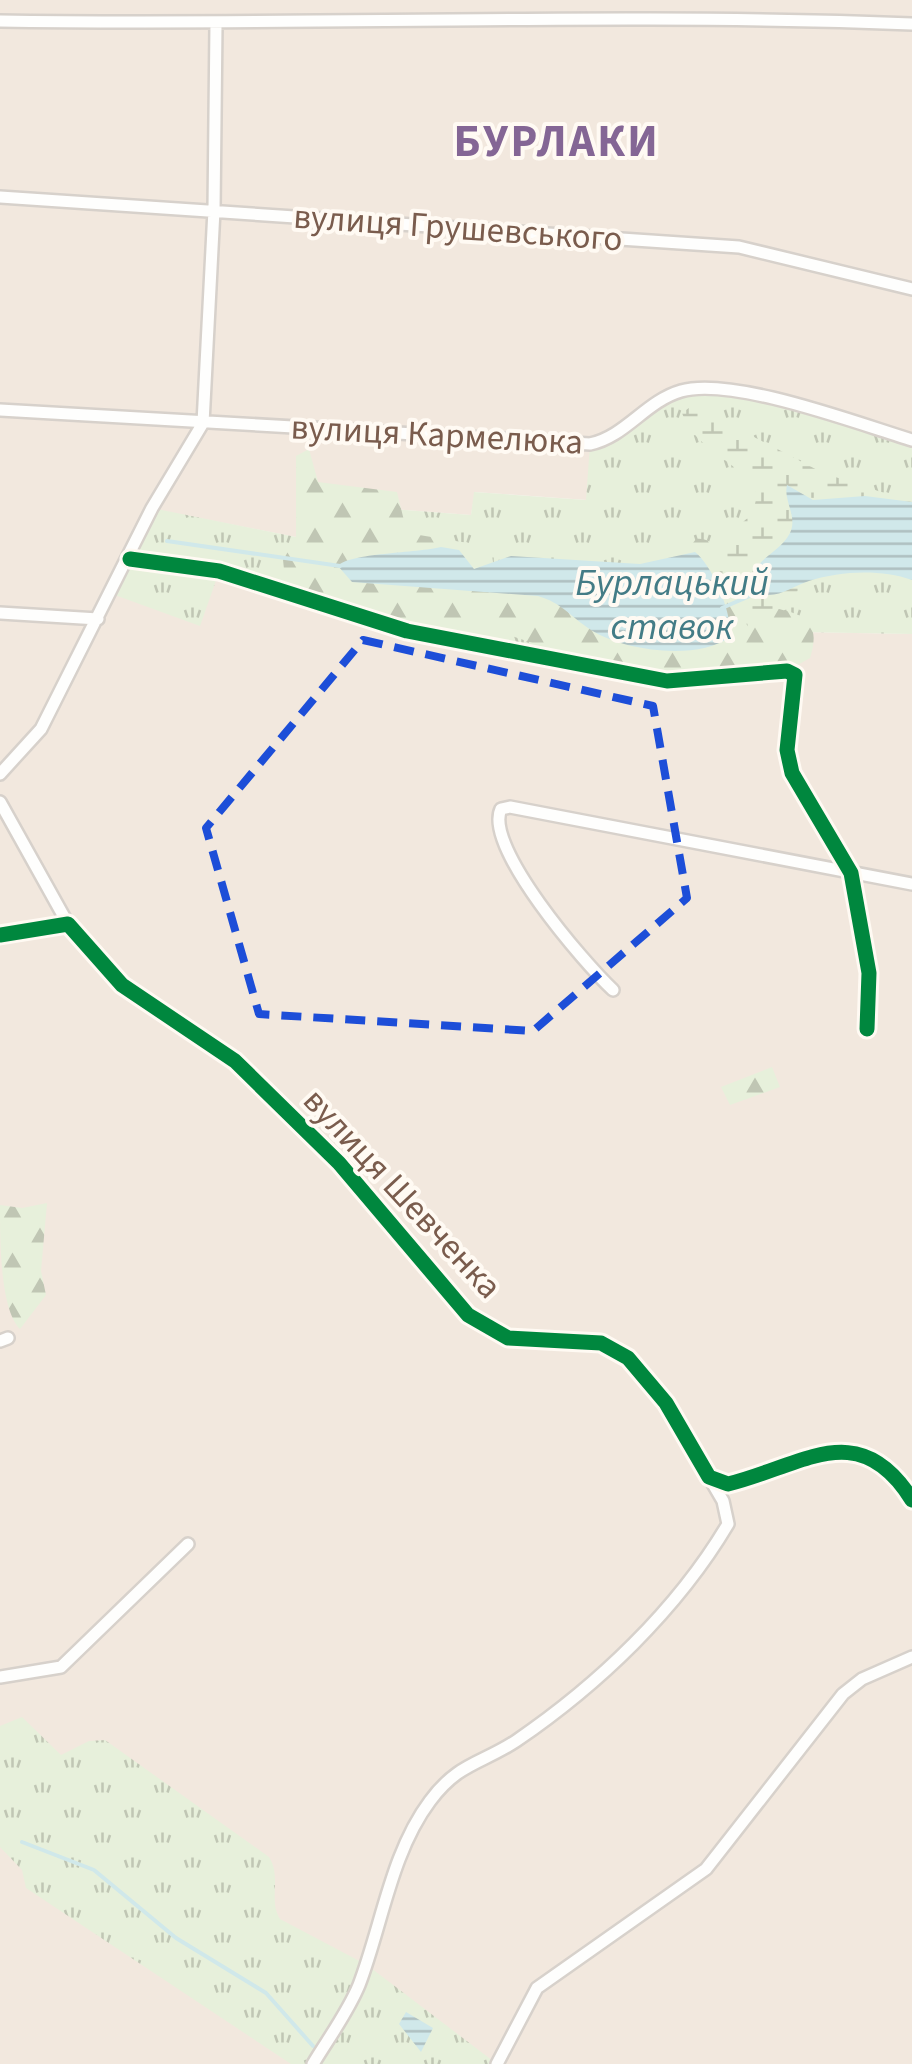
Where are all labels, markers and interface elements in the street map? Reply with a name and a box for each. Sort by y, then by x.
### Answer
district label: БУРЛАКИ [454,110,660,174]
street label: вулиця Грушевського [292,192,624,264]
street label: вулиця Кармелюка [290,402,584,468]
water label: Бурлацький ставок [575,556,769,654]
street label: вулиця Шевченка [291,1077,513,1310]

